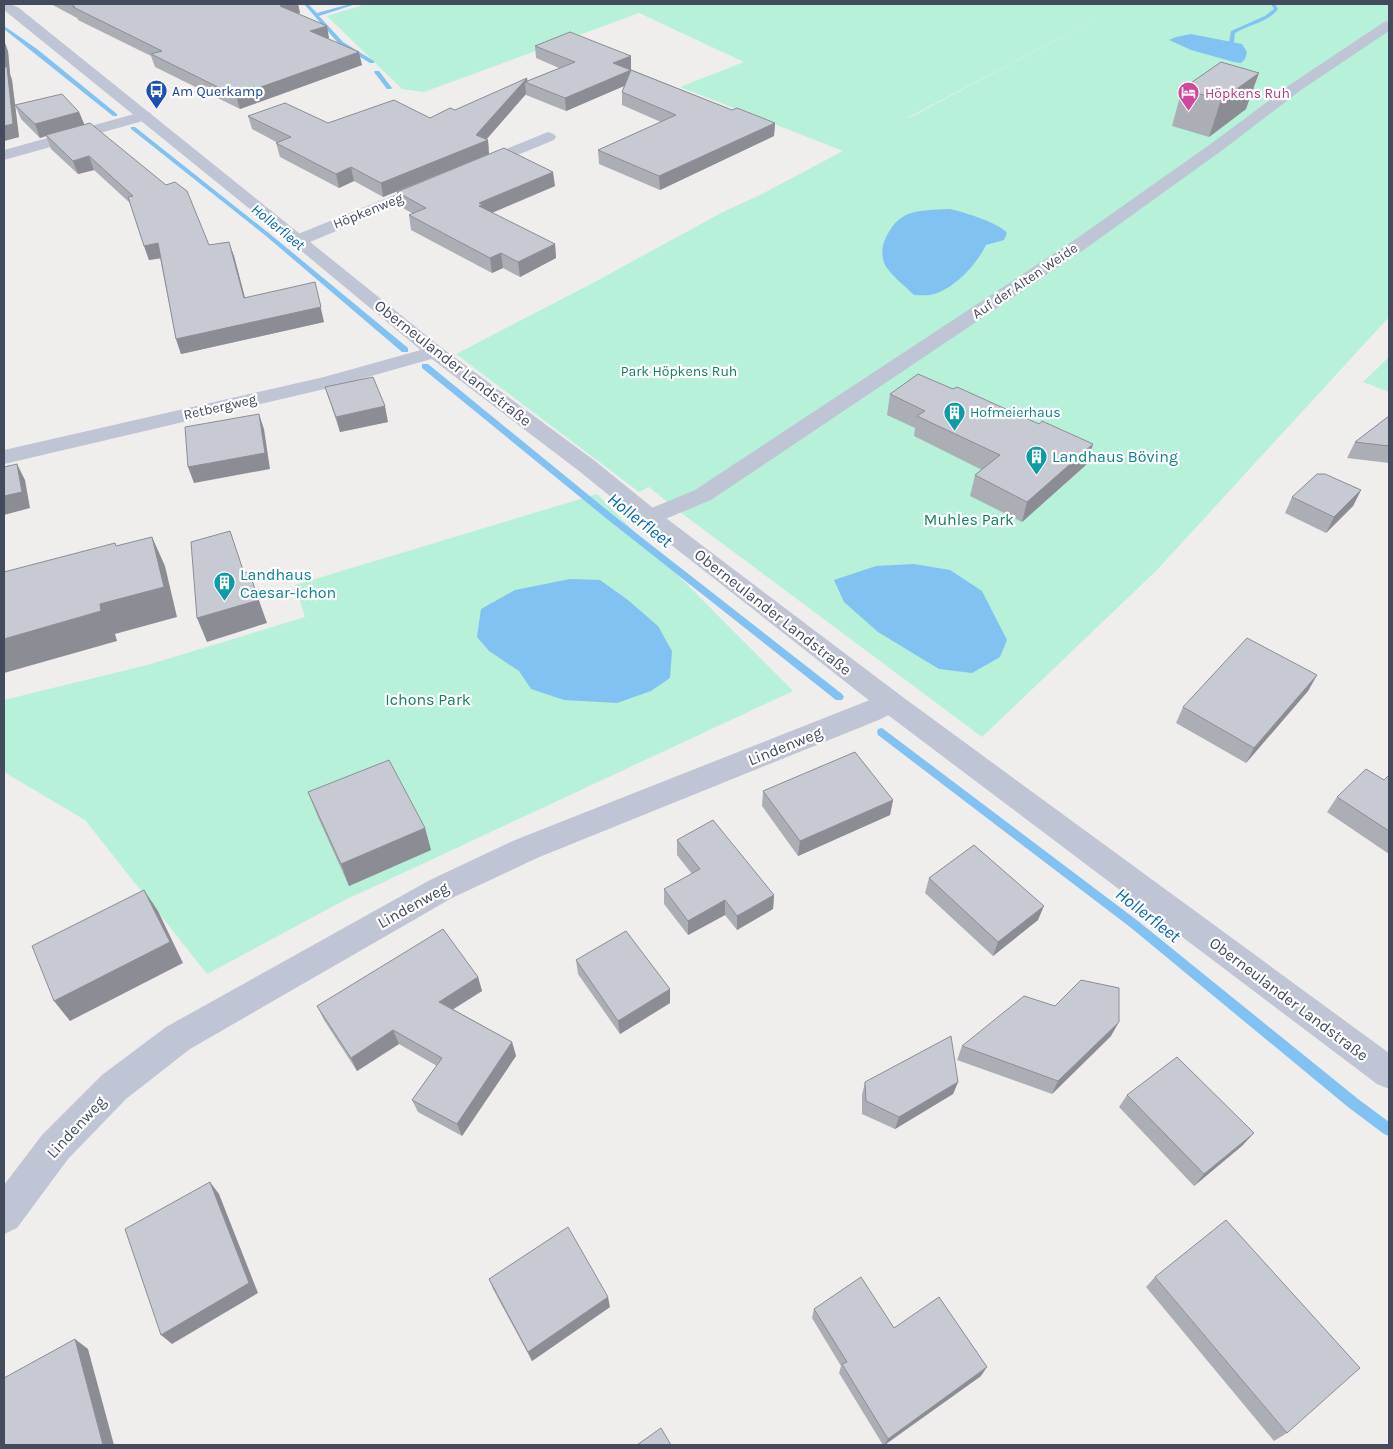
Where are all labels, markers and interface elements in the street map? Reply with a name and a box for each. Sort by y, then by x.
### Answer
bus stop icon: Am Querkamp [144,79,168,110]
hotel icon: Höpkens Ruh [1177,81,1201,112]
place label: Am Querkamp [172,83,263,100]
place label: Höpkens Ruh [1205,85,1290,102]
street label: Höpkenweg [331,189,406,233]
water label: Hollerfleet [248,200,309,255]
street label: Auf der Alten Weide [969,239,1081,323]
street label: Oberneulander Landstraße [371,296,535,430]
park label: Park Höpkens Ruh [621,363,737,380]
street label: Retbergweg [182,390,258,424]
building icon: Hofmeierhaus [942,400,966,431]
place label: Hofmeierhaus [970,404,1061,421]
building icon: Landhaus Böving [1024,444,1048,475]
place label: Landhaus Böving [1052,447,1178,466]
water label: Hollerfleet [603,488,677,553]
park label: Muhles Park [924,510,1014,529]
street label: Oberneulander Landstraße [691,545,855,679]
place label: Landhaus Caesar-Ichon [240,565,336,602]
building icon: Landhaus Caesar-Ichon [212,571,236,602]
park label: Ichons Park [385,690,471,709]
street label: Lindenweg [745,723,825,769]
street label: Lindenweg [374,878,452,932]
water label: Hollerfleet [1111,883,1185,948]
street label: Oberneulander Landstraße [1206,933,1372,1065]
street label: Lindenweg [42,1092,110,1162]

